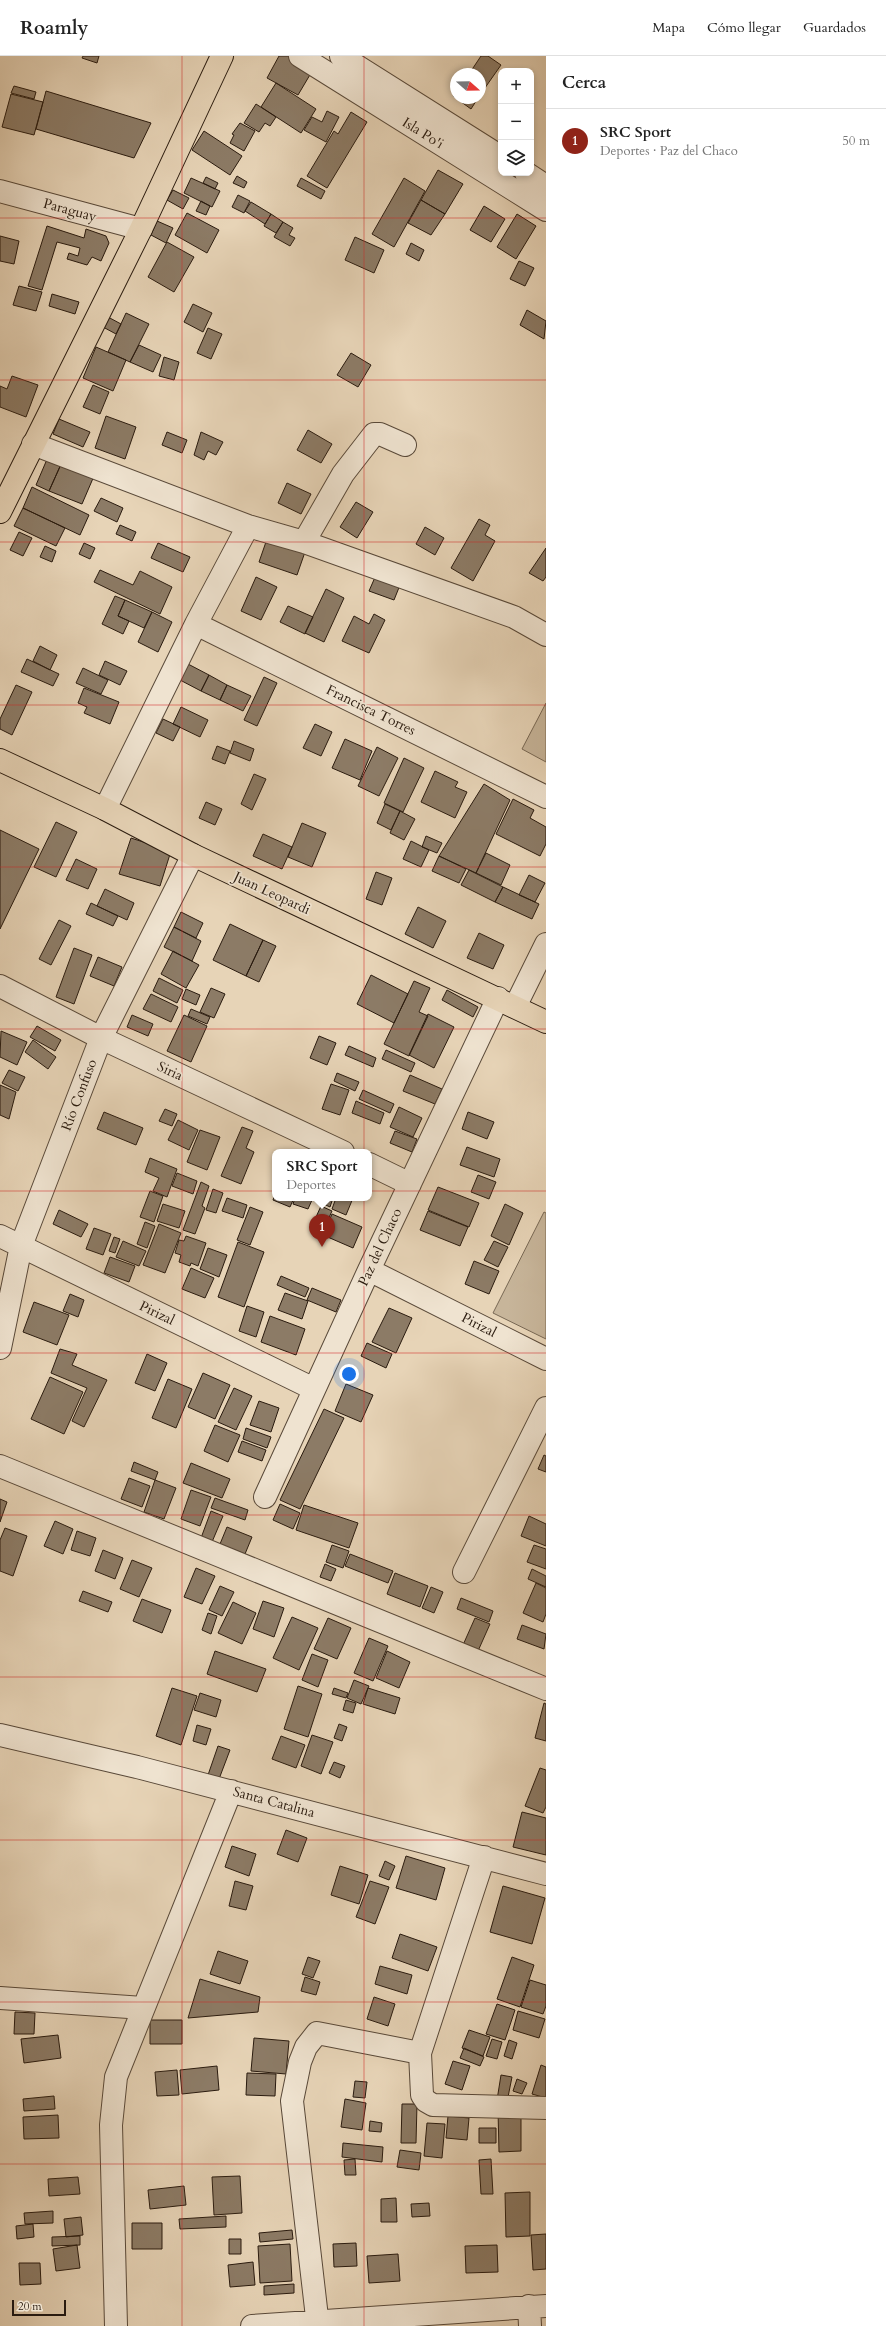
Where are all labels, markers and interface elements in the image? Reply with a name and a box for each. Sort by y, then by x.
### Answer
text: Roamly [20,15,88,41]
text: Mapa [652,18,685,37]
text: Cómo llegar [707,18,781,37]
text: Guardados [803,18,866,37]
north arrow [450,68,486,104]
map controls [498,68,534,176]
button: + [498,68,534,104]
text: Cerca [562,71,606,94]
button: − [498,104,534,140]
street label: Isla Po'i [399,113,448,153]
text: SRC Sport [600,122,671,142]
text: 1 [572,132,578,150]
text: 50 m [842,132,870,150]
button: layers [498,140,534,176]
text: Deportes · Paz del Chaco [600,142,738,160]
street label: Paraguay [41,194,99,226]
street label: Francisca Torres [323,680,419,740]
street label: Juan Leopardi [229,866,313,919]
street label: Río Confuso [57,1056,102,1134]
street label: Siria [154,1057,186,1085]
popup [272,1149,372,1201]
text: SRC Sport [286,1156,358,1176]
text: Deportes [286,1176,336,1194]
street label: Paz del Chaco [354,1205,407,1289]
pin: 1 [309,1214,335,1247]
street label: Pirizal [136,1296,178,1330]
street label: Pirizal [458,1308,500,1342]
your location [339,1364,359,1384]
street label: Santa Catalina [231,1782,317,1822]
scale bar [12,2298,66,2317]
text: 20 m [18,2299,42,2314]

